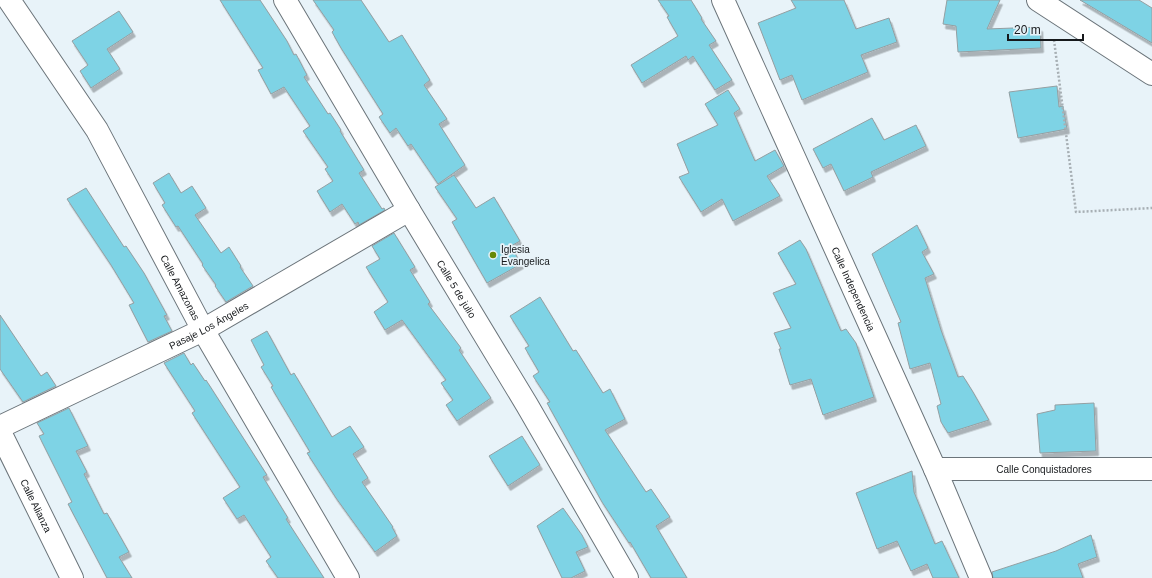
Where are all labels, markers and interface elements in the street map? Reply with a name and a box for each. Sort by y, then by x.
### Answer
scale bar [1008,16,1083,42]
text: 20 m [1014,23,1041,37]
place label: Iglesia Evangelica [501,244,550,267]
street label: Calle Independencia [830,245,878,333]
marker: Iglesia Evangelica [488,250,498,260]
street label: Calle Amazonas [159,253,202,322]
street label: Calle 5 de julio [435,258,479,320]
street label: Pasaje Los Ángeles [167,299,250,351]
street label: Calle Conquistadores [996,464,1092,475]
street label: Calle Alianza [19,477,54,534]

